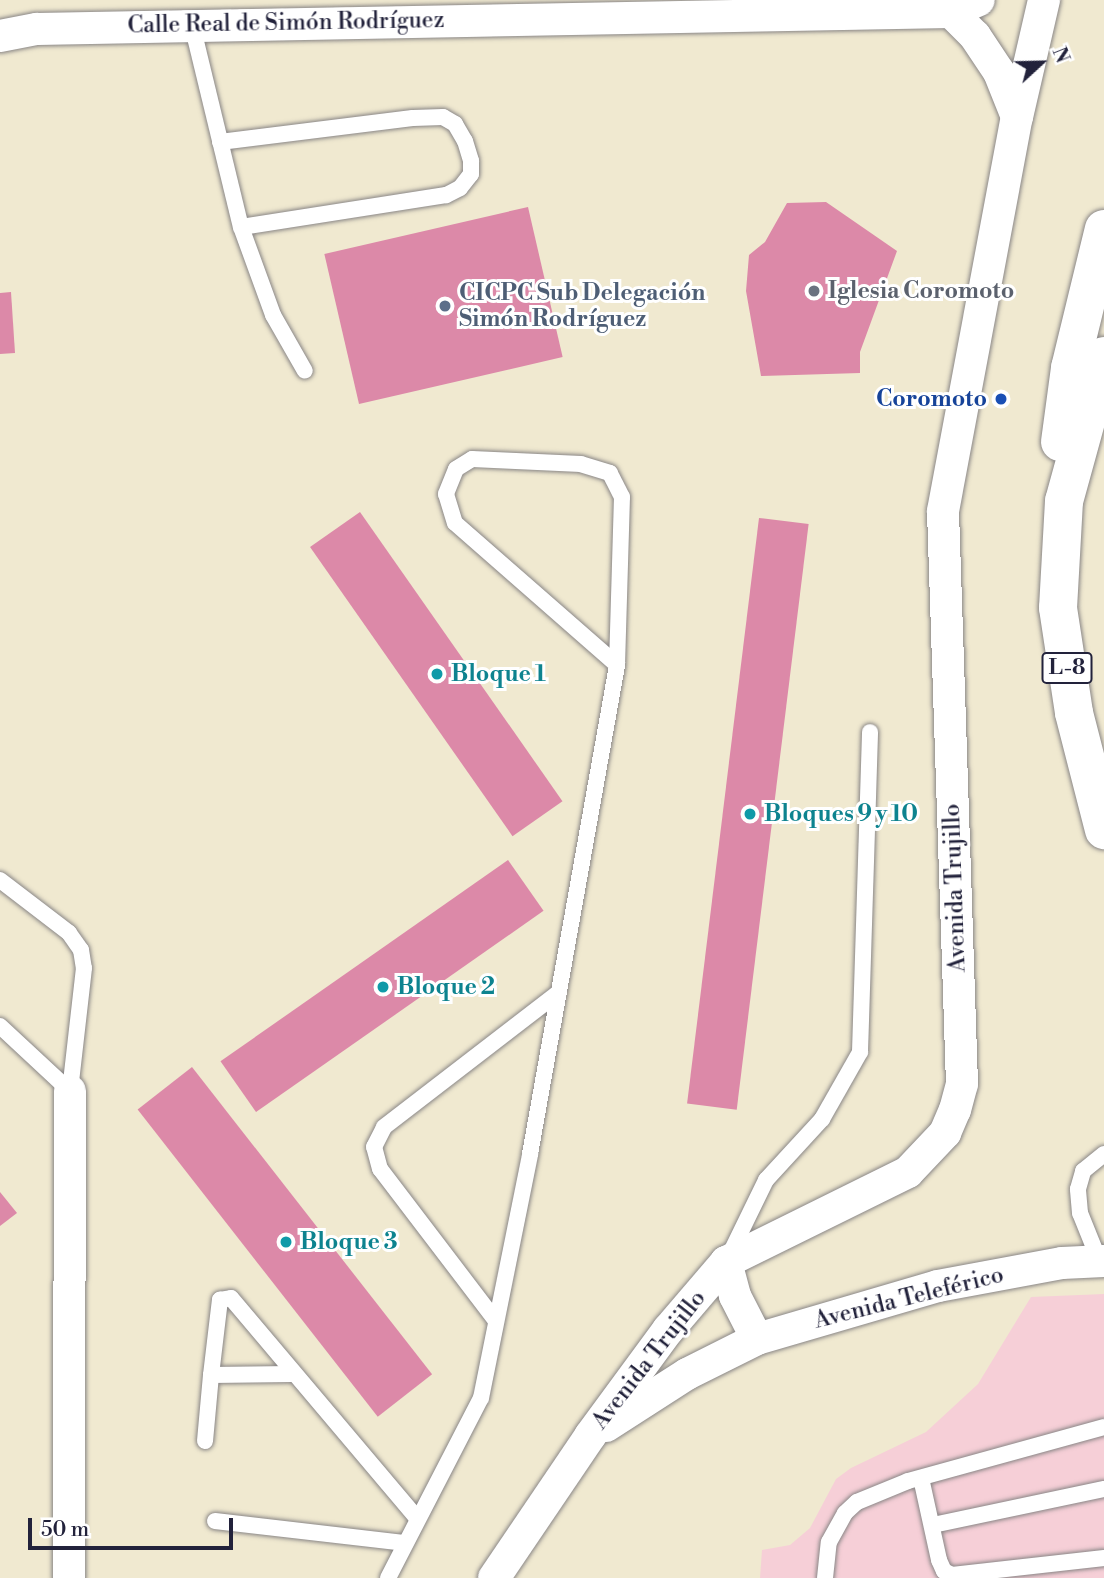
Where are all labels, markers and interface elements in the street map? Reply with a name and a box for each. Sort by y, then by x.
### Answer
street label: Calle Real de Simón Rodríguez [127,6,445,40]
north arrow [1006,28,1076,98]
text: N [1047,44,1074,67]
place label: Iglesia Coromoto [828,277,1014,305]
place label: CICPC Sub Delegación Simón Rodríguez [459,279,705,333]
marker: Iglesia Coromoto [806,283,822,299]
marker: CICPC Sub Delegación Simón Rodríguez [437,298,453,314]
place label: Coromoto [876,385,987,413]
marker: Coromoto [993,391,1009,407]
road number: L-8 [1041,650,1093,686]
place label: Bloque 1 [451,660,546,688]
marker: Bloque 1 [429,666,445,682]
place label: Bloques 9 y 10 [764,800,918,828]
street label: Avenida Trujillo [938,803,972,973]
marker: Bloques 9 y 10 [742,806,758,822]
place label: Bloque 2 [397,973,495,1001]
marker: Bloque 2 [375,979,391,995]
place label: Bloque 3 [300,1228,397,1256]
marker: Bloque 3 [278,1234,294,1250]
street label: Avenida Teleférico [811,1261,1007,1335]
street label: Avenida Trujillo [586,1285,712,1435]
scale bar [32,1504,236,1548]
text: 50 m [41,1517,89,1543]

